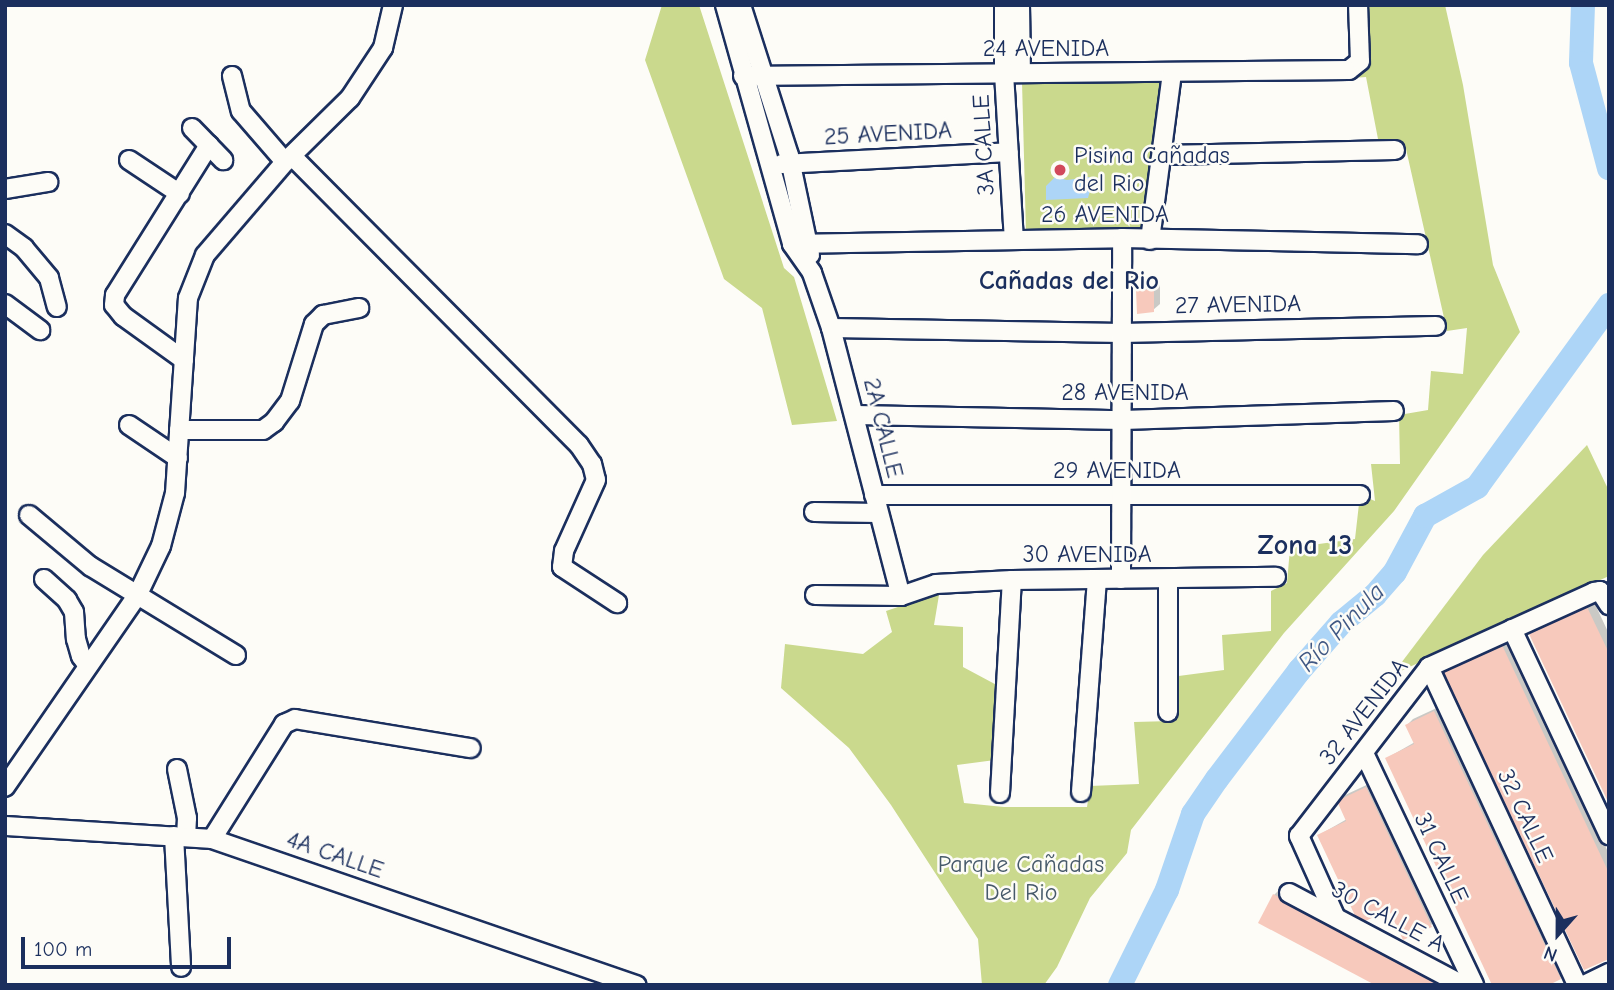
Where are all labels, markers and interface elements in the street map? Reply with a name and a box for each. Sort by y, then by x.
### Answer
street label: 24 AVENIDA [983,35,1109,63]
street label: 3A CALLE [967,94,1001,196]
street label: 25 AVENIDA [823,116,953,152]
place label: Pisina Cañadas del Rio [1074,142,1230,198]
marker: Pisina Cañadas del Rio [1052,162,1068,178]
street label: 26 AVENIDA [1041,201,1169,229]
district label: Cañadas del Rio [979,266,1159,298]
street label: 27 AVENIDA [1175,289,1301,321]
street label: 2A CALLE [857,375,909,481]
street label: 28 AVENIDA [1061,379,1189,407]
street label: 29 AVENIDA [1053,457,1181,485]
district label: Zona 13 [1258,528,1352,562]
street label: 30 AVENIDA [1022,541,1152,569]
water label: Río Pinula [1292,577,1392,679]
street label: 32 AVENIDA [1314,653,1414,771]
street label: 32 CALLE [1491,765,1559,867]
street label: 31 CALLE [1407,808,1475,908]
street label: 4A CALLE [283,825,387,885]
park label: Parque Cañadas Del Rio [938,851,1104,907]
street label: 30 CALLE A [1327,875,1449,959]
north arrow [1523,899,1593,969]
scale bar [24,923,234,967]
text: 100 m [34,937,92,961]
text: N [1541,941,1560,966]

